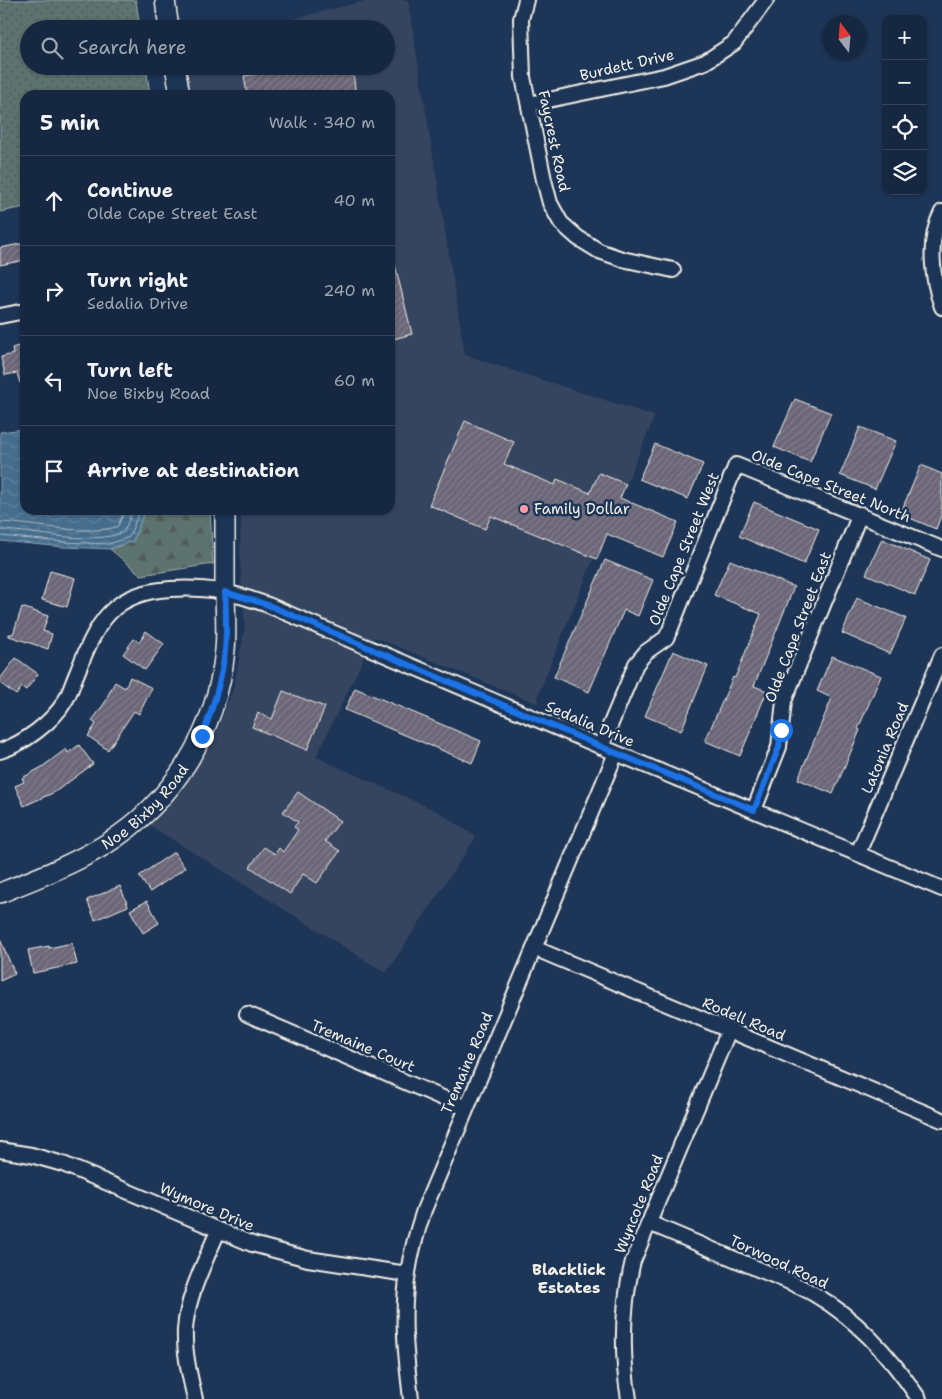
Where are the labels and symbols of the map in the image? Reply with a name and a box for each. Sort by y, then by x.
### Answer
north arrow [822,15,867,60]
street label: Burdett Drive [578,44,676,86]
street label: Faycrest Road [533,88,575,194]
street label: Olde Cape Street North [748,445,914,527]
street label: Olde Cape Street West [644,469,724,629]
place label: Family Dollar [534,499,630,519]
marker: Family Dollar [518,503,530,515]
street label: Olde Cape Street East [760,549,836,705]
street label: Sedalia Drive [542,696,638,752]
street label: Latonia Road [857,699,913,797]
route start [770,719,793,742]
route end [191,725,214,748]
street label: Noe Bixby Road [98,760,194,854]
street label: Rodell Road [699,992,789,1046]
street label: Tremaine Road [436,1008,498,1117]
street label: Tremaine Court [308,1015,418,1077]
street label: Wyncote Road [610,1151,668,1257]
street label: Wymore Drive [157,1178,257,1236]
street label: Torwood Road [726,1230,832,1294]
district label: Blacklick Estates [532,1259,606,1298]

